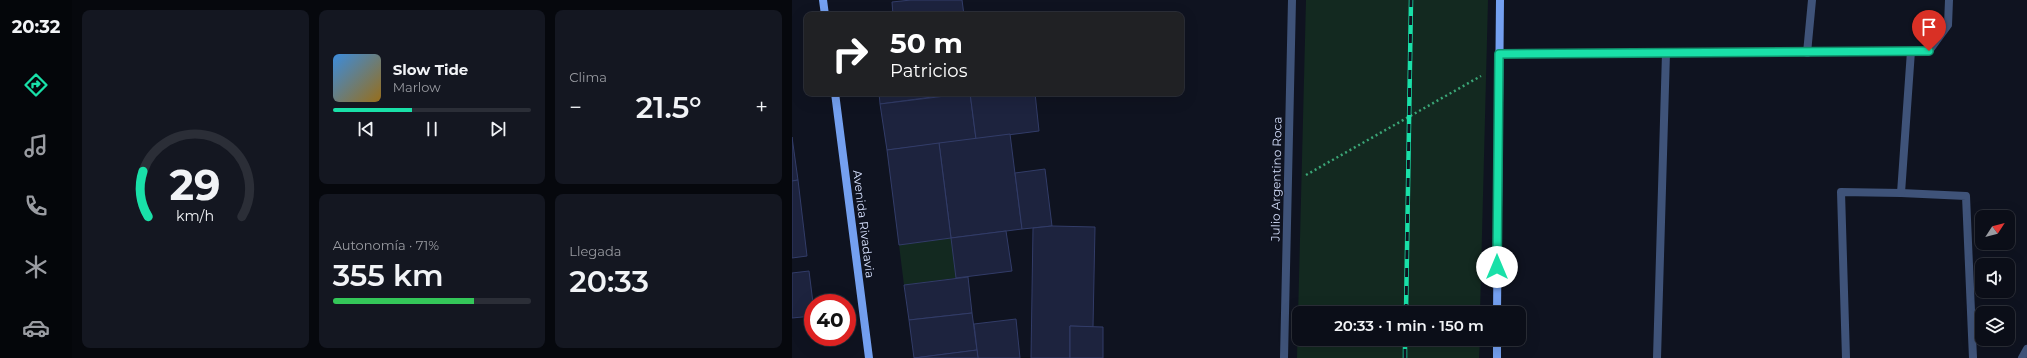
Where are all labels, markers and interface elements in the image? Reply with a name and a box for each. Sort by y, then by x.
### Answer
pin [1912,10,1946,51]
text: 20:32 [12,16,60,38]
icon: arrive [1918,16,1940,38]
text: 50 m [890,26,963,60]
icon: right [824,28,876,80]
text: Slow Tide [393,60,468,79]
text: Patricios [890,60,967,82]
text: Clima [569,69,607,85]
icon: directions [22,71,50,99]
text: Marlow [393,79,441,95]
text: 21.5° [636,89,702,126]
text: − [569,94,582,121]
text: + [755,94,768,121]
street label: Julio Argentino Roca [1267,116,1285,243]
icon: previous [355,118,377,140]
icon: pause [421,118,443,140]
icon: next [487,118,509,140]
icon: music [22,132,50,160]
text: 29 [170,160,221,210]
street label: Avenida Rivadavia [850,169,878,279]
icon: phone [22,192,50,220]
text: km/h [176,207,214,225]
north arrow [1975,210,2015,250]
map controls [1975,210,2015,346]
text: Autonomía · 71% [333,237,439,253]
text: Llegada [569,243,621,259]
position arrow [1476,246,1518,288]
icon: climate [22,253,50,281]
text: 355 km [333,257,443,294]
button: sound [1975,258,2015,298]
text: 20:33 [569,263,649,300]
speed limit sign: 40 [804,294,856,346]
button: layers [1975,306,2015,346]
icon: car [22,314,50,342]
text: 20:33 · 1 min · 150 m [1334,316,1484,335]

